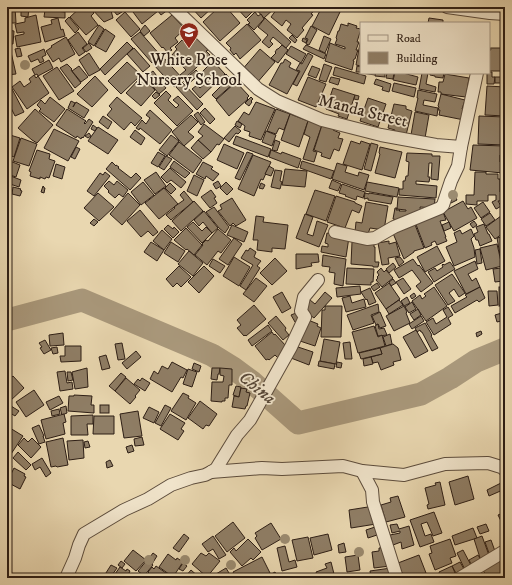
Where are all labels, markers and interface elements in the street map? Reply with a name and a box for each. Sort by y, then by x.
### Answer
school or university icon: White Rose Nursery School [178,21,200,49]
legend [360,22,490,74]
text: Road [396,31,421,46]
place label: White Rose Nursery School [136,49,242,91]
text: Building [396,51,437,66]
street label: Manda Street [316,89,410,133]
water label: China [234,367,280,410]

